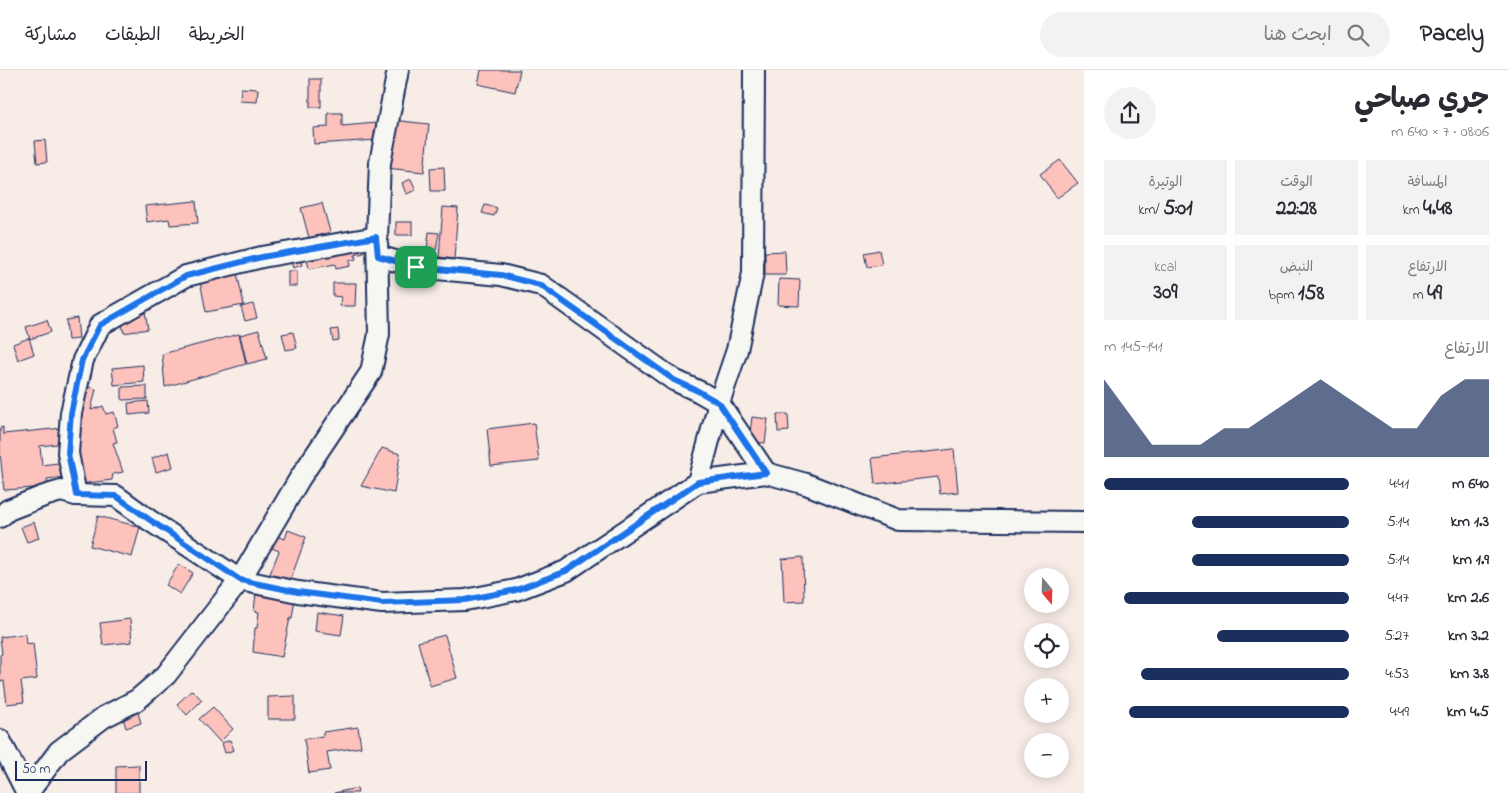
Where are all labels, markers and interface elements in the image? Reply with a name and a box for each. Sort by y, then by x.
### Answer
search box [1040,12,1390,57]
text: Pacely [1420,17,1484,52]
icon: search [1344,21,1372,49]
text: ابحث هنا [1264,22,1332,49]
text: مشاركة [25,23,77,49]
text: الطبقات [105,23,161,49]
text: الخريطة [189,23,245,49]
text: جري صباحي [1354,80,1489,121]
button: share [1104,87,1156,139]
text: 08:06 · 7 × 640 m [1391,120,1489,144]
text: الوتيرة [1149,172,1182,193]
text: الوقت [1280,172,1313,193]
text: المسافة [1408,172,1447,193]
text: 5:01 [1163,194,1193,224]
text: 22:28 [1276,194,1317,224]
text: 4.48 [1423,194,1452,224]
text: /km [1138,200,1163,221]
text: km [1403,200,1423,221]
pin [395,246,437,288]
icon: arrive [402,253,430,281]
text: kcal [1154,257,1177,278]
text: النبض [1280,257,1313,278]
text: الارتفاع [1408,257,1447,278]
text: 309 [1153,278,1178,308]
text: 158 [1298,279,1324,309]
text: 49 [1427,279,1442,309]
text: bpm [1269,285,1298,306]
text: m [1413,285,1427,306]
text: 141–145 m [1104,335,1163,359]
text: الارتفاع [1444,337,1489,361]
text: 4:41 [1389,472,1409,496]
text: 640 m [1452,472,1489,496]
text: 5:14 [1387,510,1409,534]
text: 1.3 km [1451,510,1489,534]
text: 5:14 [1387,548,1409,572]
text: 1.9 km [1452,548,1489,572]
north arrow [1024,568,1069,612]
map controls [1024,568,1069,778]
text: 4:47 [1388,586,1409,610]
text: 2.6 km [1447,586,1489,610]
button: locate [1024,623,1069,668]
text: 5:27 [1384,624,1409,648]
text: 3.2 km [1448,624,1489,648]
text: 4:53 [1385,662,1409,686]
text: 3.8 km [1450,662,1489,686]
button: + [1024,678,1069,723]
text: 4:49 [1390,700,1409,724]
text: 4.5 km [1447,700,1489,724]
button: − [1024,733,1069,778]
scale bar [15,758,148,781]
text: 50 m [22,759,50,780]

